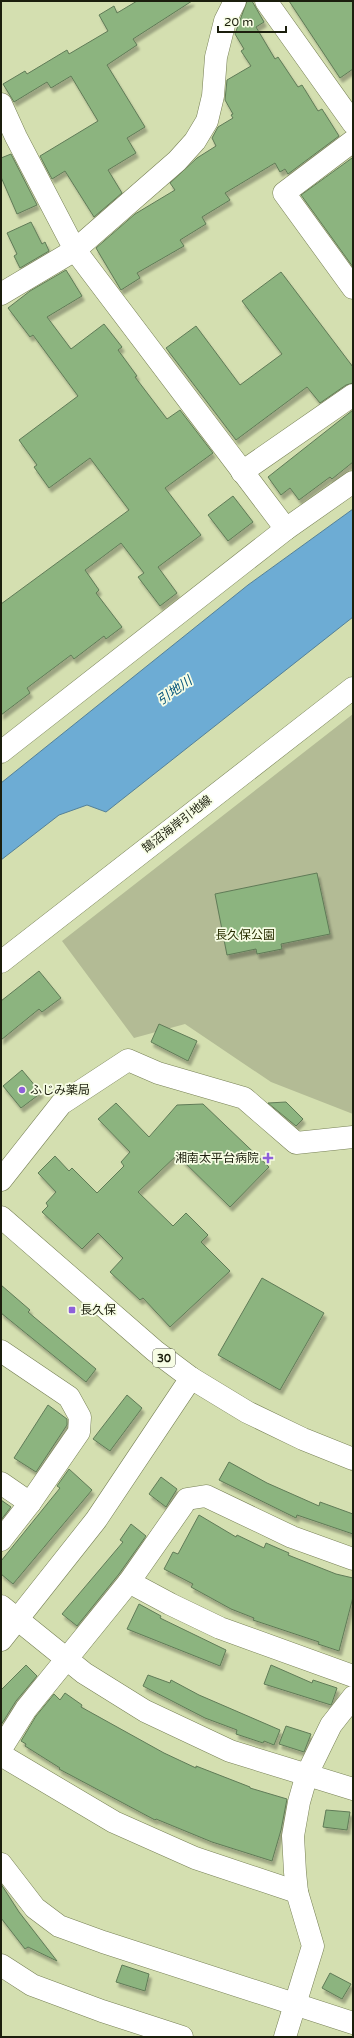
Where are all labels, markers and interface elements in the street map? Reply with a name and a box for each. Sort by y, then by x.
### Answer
scale bar [218,8,286,34]
text: 20 m [224,15,253,29]
water label: 引地川 [154,672,197,709]
street label: 鵠沼海岸引地線 [140,793,214,855]
park label: 長久保公園 [215,928,275,942]
place label: ふじみ薬局 [30,1083,90,1097]
marker: ふじみ薬局 [17,1085,27,1095]
place label: 湘南太平台病院 [175,1151,259,1165]
marker: 湘南太平台病院 [262,1152,274,1164]
place label: 長久保 [80,1303,116,1317]
marker: 長久保 [67,1305,77,1315]
road number: 30 [153,1349,175,1367]

